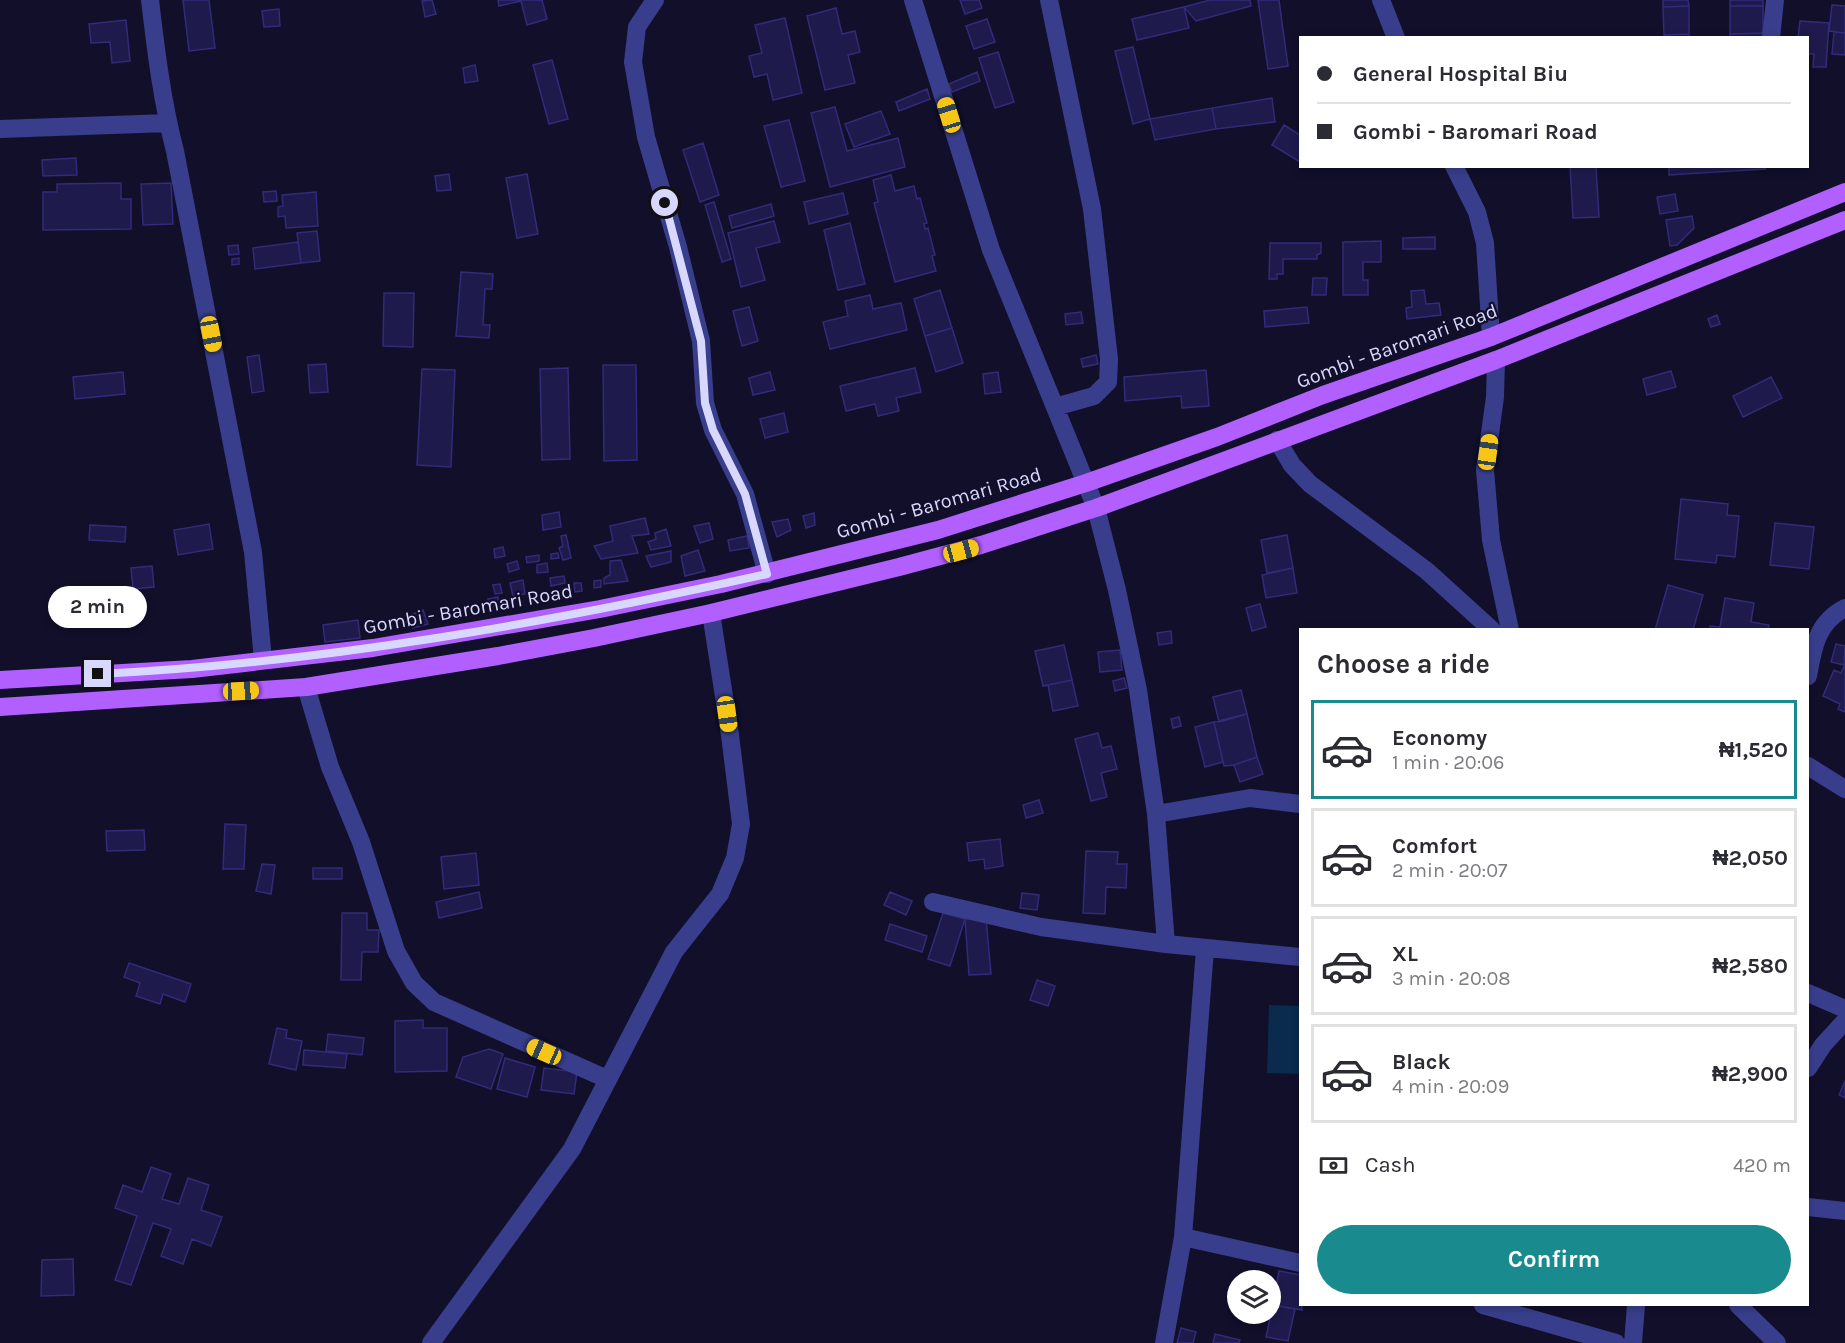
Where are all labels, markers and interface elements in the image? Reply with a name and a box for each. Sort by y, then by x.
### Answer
text: General Hospital Biu [1353,61,1568,87]
car [935,95,963,135]
text: Gombi - Baromari Road [1353,119,1598,145]
route start [651,189,678,216]
street label: Gombi - Baromari Road [1293,299,1501,393]
car [199,315,223,353]
car [1477,433,1499,471]
street label: Gombi - Baromari Road [834,463,1044,543]
car [941,538,981,564]
street label: Gombi - Baromari Road [362,579,574,639]
callout: 2 min [48,587,148,629]
text: 2 min [70,595,125,618]
text: Choose a ride [1317,648,1490,680]
route end [84,660,111,687]
car [223,681,259,701]
car [716,695,738,733]
icon: car [1320,723,1374,777]
text: Economy [1392,725,1487,751]
text: ₦1,520 [1719,737,1788,763]
text: 1 min · 20:06 [1392,751,1505,774]
icon: car [1320,831,1374,885]
text: Comfort [1392,833,1477,859]
text: ₦2,050 [1713,845,1788,871]
text: 2 min · 20:07 [1392,859,1507,882]
icon: car [1320,939,1374,993]
text: XL [1392,941,1418,967]
text: ₦2,580 [1712,953,1788,979]
text: 3 min · 20:08 [1392,967,1511,990]
car [524,1036,564,1068]
icon: car [1320,1047,1374,1101]
text: Black [1392,1049,1451,1075]
text: ₦2,900 [1712,1061,1788,1087]
text: 4 min · 20:09 [1392,1075,1509,1098]
icon: cash [1317,1149,1350,1182]
text: Cash [1365,1152,1415,1178]
text: 420 m [1733,1154,1791,1177]
button: Confirm [1317,1225,1791,1294]
map controls [1227,1270,1281,1324]
button: layers [1227,1270,1281,1324]

